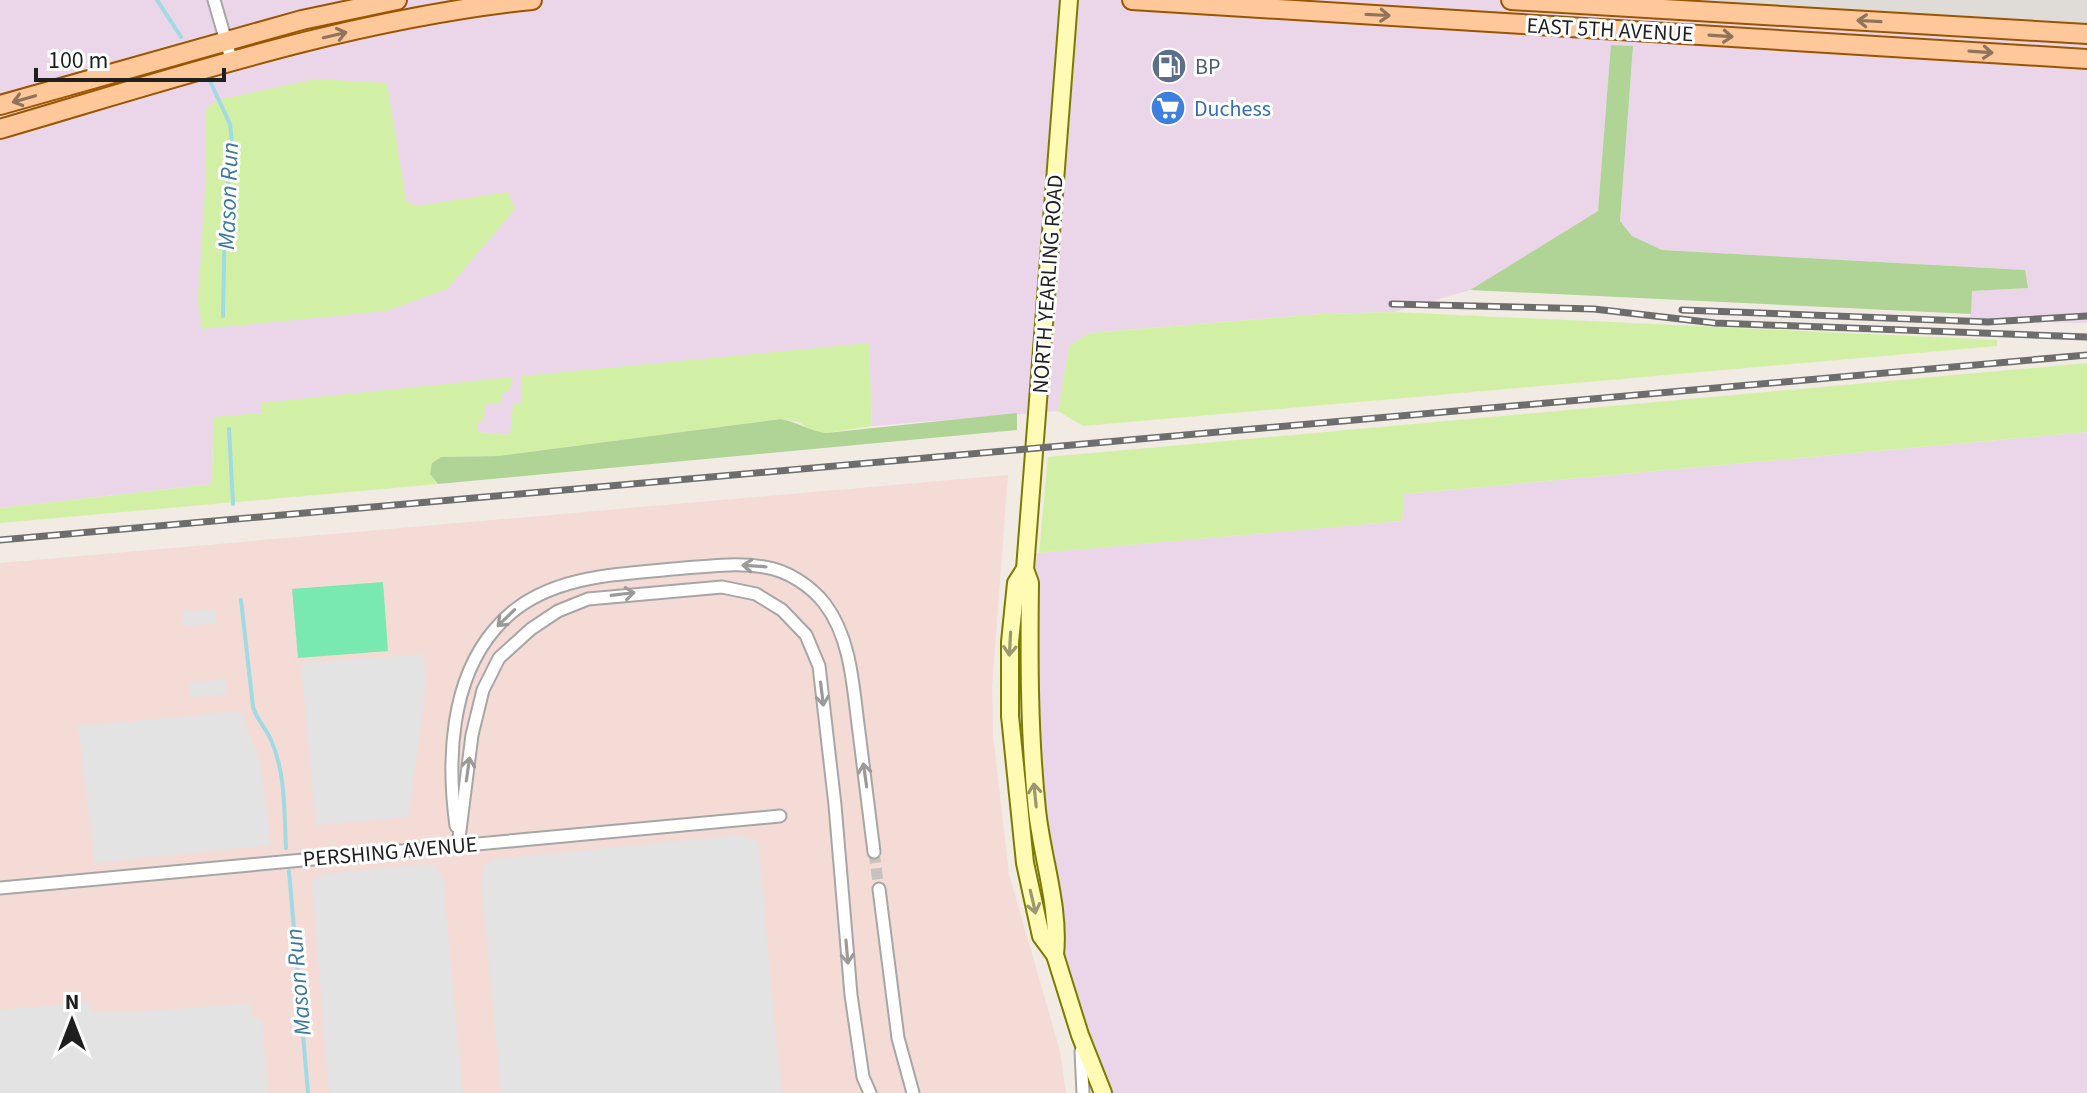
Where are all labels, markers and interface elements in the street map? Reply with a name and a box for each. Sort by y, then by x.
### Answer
one-way arrow [1364,8,1391,23]
street label: EAST 5TH AVENUE [1526,10,1694,50]
one-way arrow [1856,13,1883,28]
one-way arrow [321,27,347,42]
one-way arrow [1707,29,1734,44]
scale bar [36,32,224,82]
text: 100 m [48,43,108,78]
one-way arrow [1967,45,1994,60]
fuel station icon: BP [1150,47,1188,85]
place label: BP [1195,51,1220,83]
supermarket icon: Duchess [1149,89,1187,127]
one-way arrow [11,92,37,107]
place label: Duchess [1194,93,1271,125]
water label: Mason Run [209,142,248,250]
street label: NORTH YEARLING ROAD [1024,174,1072,395]
one-way arrow [741,558,768,573]
one-way arrow [610,587,636,602]
one-way arrow [496,608,516,627]
one-way arrow [1003,630,1018,657]
one-way arrow [814,680,829,706]
one-way arrow [460,756,475,783]
one-way arrow [857,763,872,788]
one-way arrow [1028,782,1043,809]
street label: PERSHING AVENUE [302,828,479,876]
one-way arrow [1026,889,1041,915]
water label: Mason Run [276,927,321,1037]
one-way arrow [840,938,855,965]
north arrow [32,981,112,1061]
text: N [65,986,79,1018]

